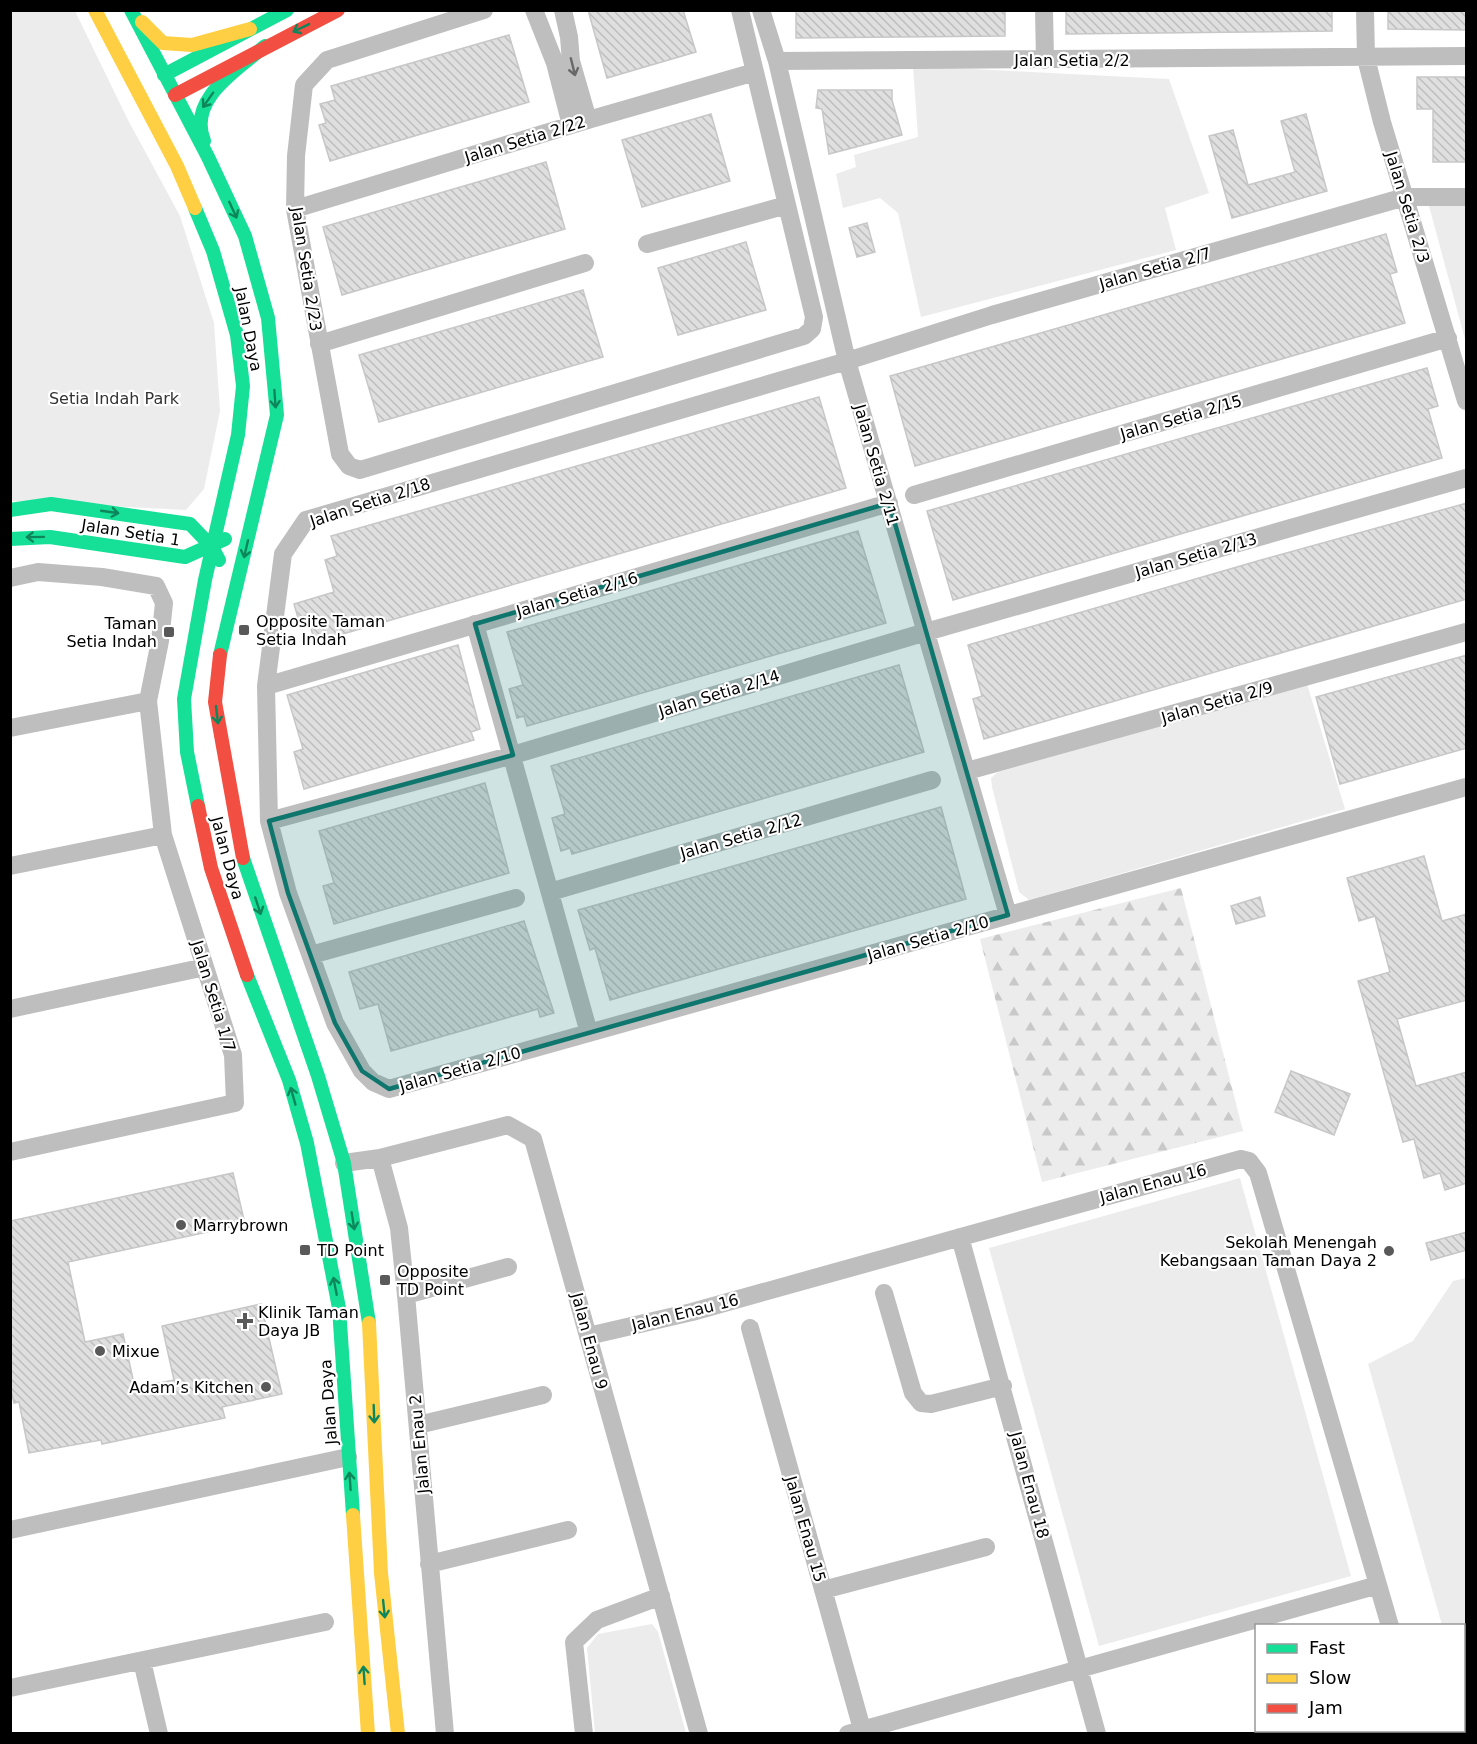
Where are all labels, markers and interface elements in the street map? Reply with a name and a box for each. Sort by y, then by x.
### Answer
one-way arrow [293,23,311,35]
street label: Jalan Setia 2/2 [1013,51,1130,70]
one-way arrow [568,57,580,76]
one-way arrow [202,92,214,108]
street label: Jalan Setia 2/22 [461,112,588,167]
street label: Jalan Setia 2/3 [1381,148,1433,265]
one-way arrow [227,201,239,219]
street label: Jalan Setia 2/23 [287,205,326,333]
street label: Jalan Setia 2/7 [1096,243,1213,294]
street label: Jalan Daya [231,284,266,373]
one-way arrow [270,388,281,408]
park label: Setia Indah Park [49,389,180,408]
street label: Jalan Setia 2/15 [1117,391,1244,444]
street label: Jalan Setia 2/11 [850,401,903,528]
street label: Jalan Setia 2/18 [307,474,433,531]
one-way arrow [100,506,119,517]
street label: Jalan Setia 1 [79,515,182,550]
street label: Jalan Setia 2/13 [1132,529,1259,582]
one-way arrow [25,531,45,543]
one-way arrow [239,539,251,558]
street label: Jalan Setia 2/16 [513,568,640,621]
place label: Opposite Taman Setia Indah [256,612,385,649]
place label: Taman Setia Indah [66,614,157,651]
marker: Opposite Taman Setia Indah [237,623,251,637]
marker: Taman Setia Indah [162,625,176,639]
street label: Jalan Setia 2/14 [655,666,782,721]
street label: Jalan Setia 2/9 [1158,677,1275,728]
one-way arrow [212,705,223,725]
street label: Jalan Setia 2/12 [677,810,804,863]
street label: Jalan Daya [207,813,248,902]
one-way arrow [254,896,265,915]
street label: Jalan Setia 2/10 [864,912,991,965]
street label: Jalan Setia 1/7 [187,937,239,1054]
street label: Jalan Setia 2/10 [396,1043,523,1096]
one-way arrow [287,1087,298,1106]
street label: Jalan Enau 16 [1097,1160,1209,1207]
one-way arrow [348,1210,359,1230]
place label: Marrybrown [193,1216,288,1235]
marker: Marrybrown [174,1218,188,1232]
place label: Sekolah Menengah Kebangsaan Taman Daya 2 [1160,1233,1377,1270]
place label: TD Point [316,1241,384,1260]
marker: TD Point [298,1243,312,1257]
marker: Sekolah Menengah Kebangsaan Taman Daya 2 [1382,1244,1396,1258]
place label: Opposite TD Point [396,1262,469,1299]
marker: Opposite TD Point [378,1273,392,1287]
one-way arrow [329,1277,340,1297]
street label: Jalan Enau 9 [567,1290,612,1392]
street label: Jalan Enau 16 [629,1290,741,1335]
place label: Klinik Taman Daya JB [258,1303,359,1340]
marker: Klinik Taman Daya JB [236,1312,254,1330]
place label: Mixue [112,1342,160,1361]
marker: Mixue [93,1344,107,1358]
street label: Jalan Daya [316,1359,341,1446]
place label: Adam’s Kitchen [129,1378,254,1397]
marker: Adam’s Kitchen [259,1380,273,1394]
street label: Jalan Enau 2 [406,1394,433,1495]
one-way arrow [369,1404,380,1424]
street label: Jalan Enau 18 [1006,1429,1053,1541]
one-way arrow [344,1471,355,1491]
street label: Jalan Enau 15 [781,1473,830,1584]
one-way arrow [379,1598,390,1618]
legend [1255,1624,1465,1732]
text: Fast [1309,1637,1345,1658]
one-way arrow [358,1666,369,1686]
text: Slow [1309,1667,1351,1688]
text: Jam [1308,1697,1343,1718]

